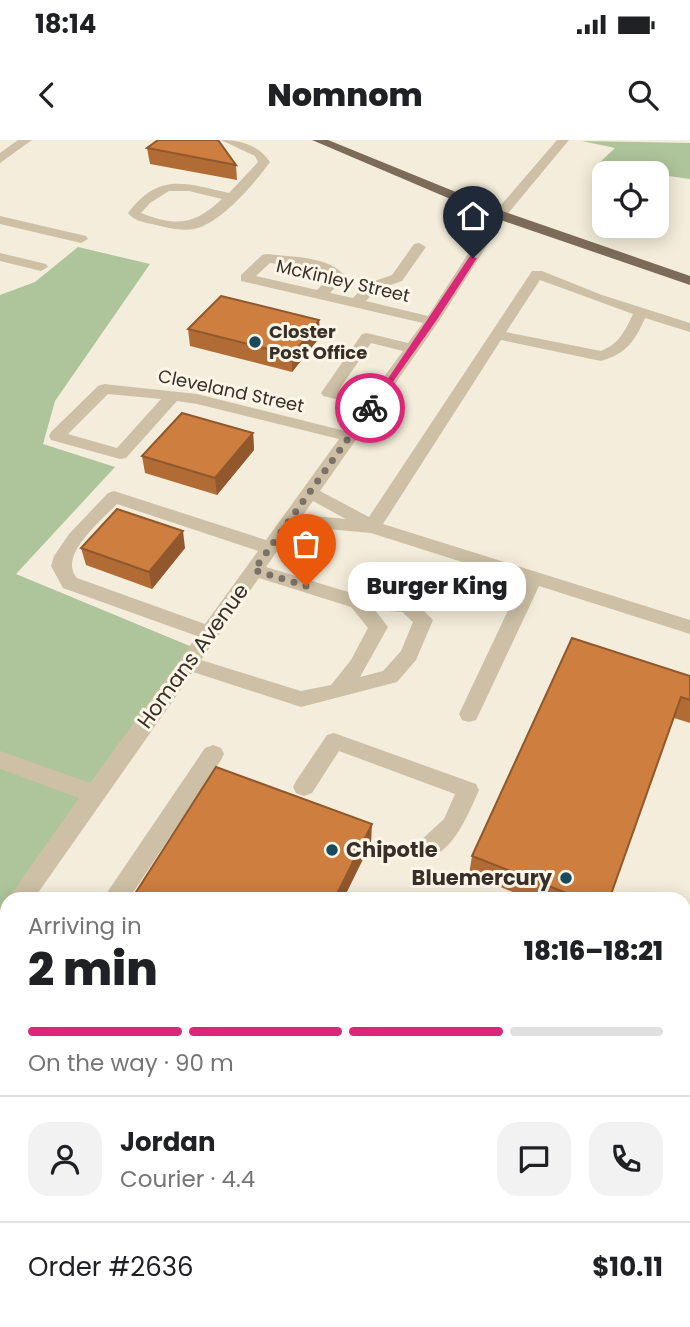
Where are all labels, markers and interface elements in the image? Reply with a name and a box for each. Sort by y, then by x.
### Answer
text: 18:14 [35,6,96,42]
text: Nomnom [267,72,423,117]
icon: back [28,76,66,114]
icon: search [624,76,662,114]
map controls [592,161,669,238]
button: locate [592,161,669,238]
pin [443,186,503,258]
icon: home [454,197,492,235]
street label: McKinley Street [274,253,412,308]
place label: Closter Post Office [269,319,367,365]
marker: Closter Post Office [247,334,263,350]
street label: Cleveland Street [156,363,306,418]
courier [335,373,405,443]
icon: bike [351,389,389,427]
pin [276,514,336,586]
icon: bag [287,525,325,563]
callout: Burger King [348,562,526,611]
text: Burger King [366,570,508,602]
street label: Homans Avenue [130,577,255,734]
place label: Chipotle [346,835,438,864]
marker: Chipotle [324,842,340,858]
place label: Bluemercury [412,863,553,892]
marker: Bluemercury [558,870,574,886]
text: Arriving in [28,910,142,942]
text: 18:16–18:21 [524,933,663,969]
text: 2 min [28,937,158,1001]
text: On the way · 90 m [28,1047,234,1079]
button: person [28,1122,102,1196]
button: chat [497,1122,571,1196]
button: phone [589,1122,663,1196]
text: Jordan [120,1124,216,1160]
text: Courier · 4.4 [120,1163,255,1195]
text: Order #2636 [28,1249,194,1285]
text: $10.11 [592,1249,663,1285]

